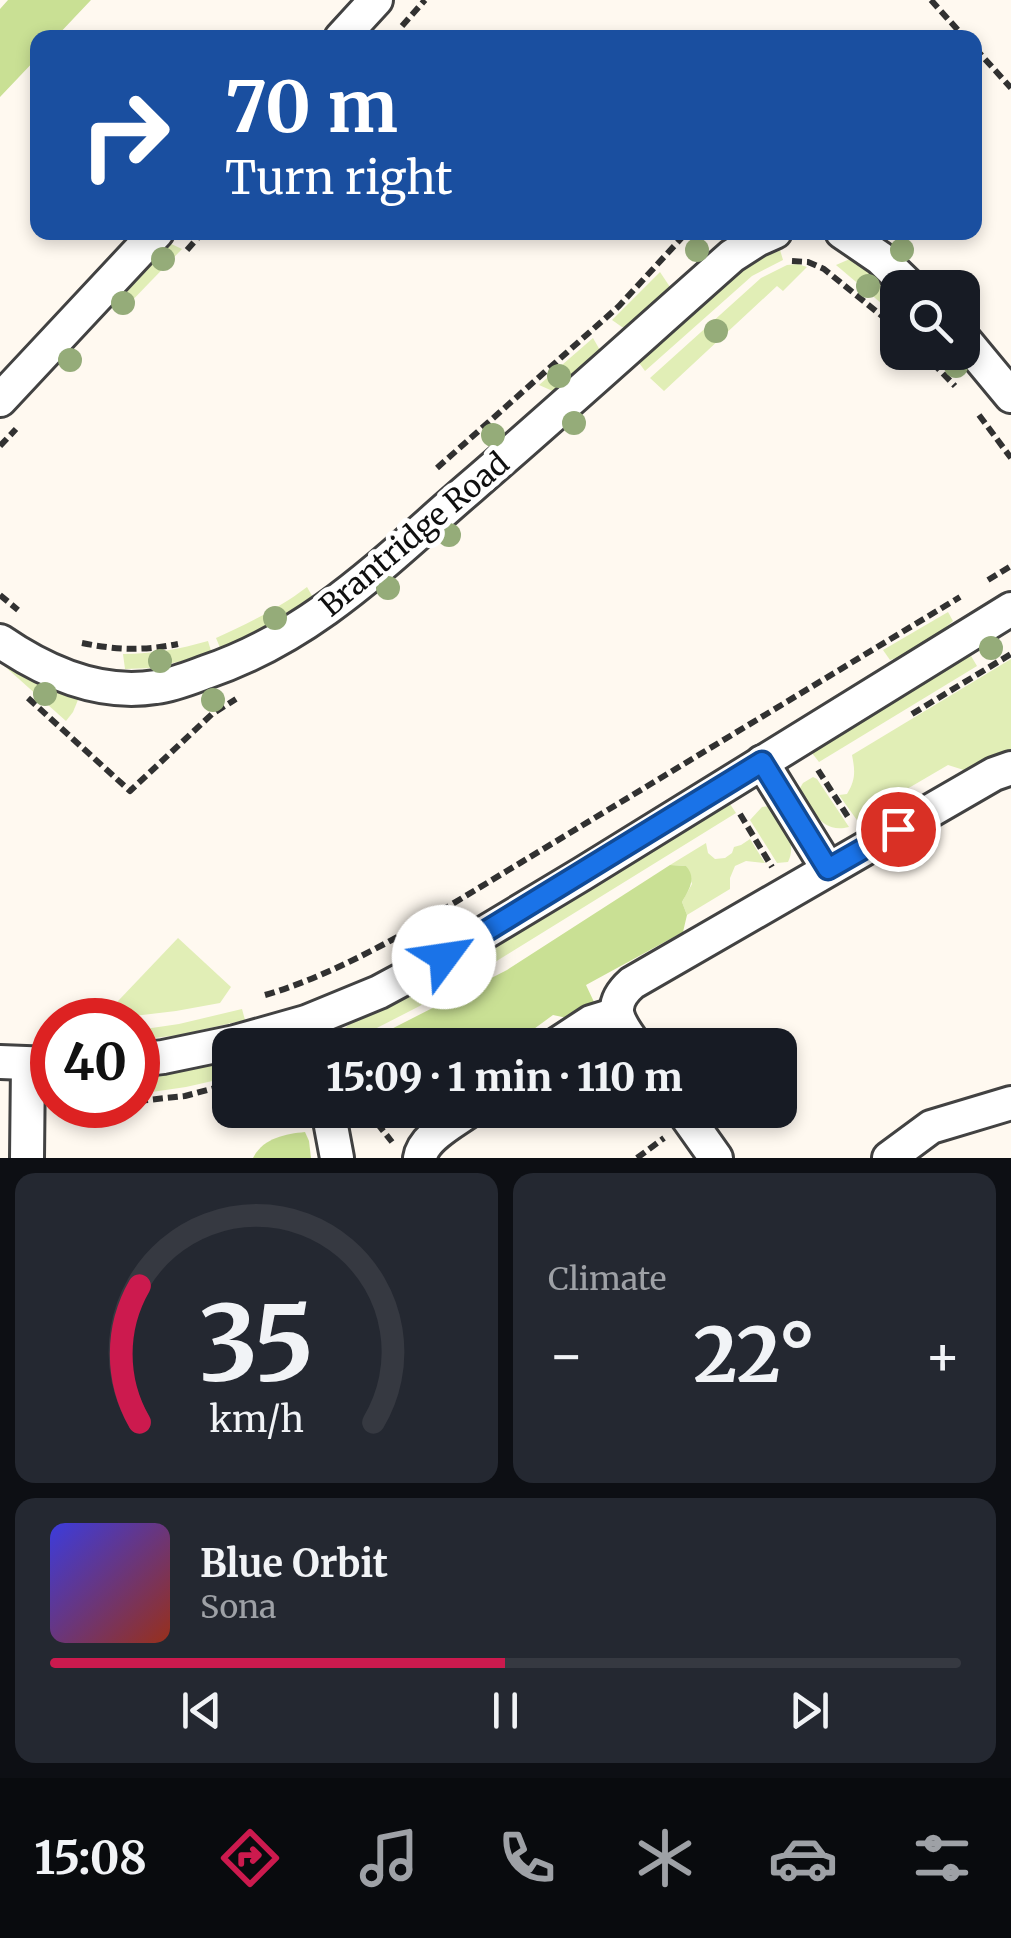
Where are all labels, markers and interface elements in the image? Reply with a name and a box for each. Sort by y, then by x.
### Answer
text: 70 m [225,63,398,151]
icon: right [60,70,190,200]
text: Turn right [225,150,453,206]
map controls [880,270,980,370]
button: search [880,270,980,370]
street label: Brantridge Road [312,444,516,624]
pin [856,787,941,872]
icon: arrive [871,802,926,857]
position arrow [392,905,496,1009]
speed limit sign: 40 [30,998,160,1128]
text: 15:09 · 1 min · 110 m [326,1054,683,1101]
text: Climate [548,1259,666,1299]
text: 35 [199,1278,314,1408]
text: 22° [693,1308,816,1402]
text: − [548,1321,585,1390]
text: + [924,1321,961,1390]
text: km/h [209,1397,304,1442]
text: Blue Orbit [200,1540,388,1587]
text: Sona [200,1587,276,1627]
icon: previous [174,1683,229,1738]
icon: pause [478,1683,533,1738]
icon: next [782,1683,837,1738]
icon: directions [215,1823,285,1893]
icon: music [354,1823,424,1893]
icon: phone [492,1823,562,1893]
icon: climate [630,1823,700,1893]
icon: car [768,1823,838,1893]
icon: filters [907,1823,977,1893]
text: 15:08 [34,1830,147,1886]

